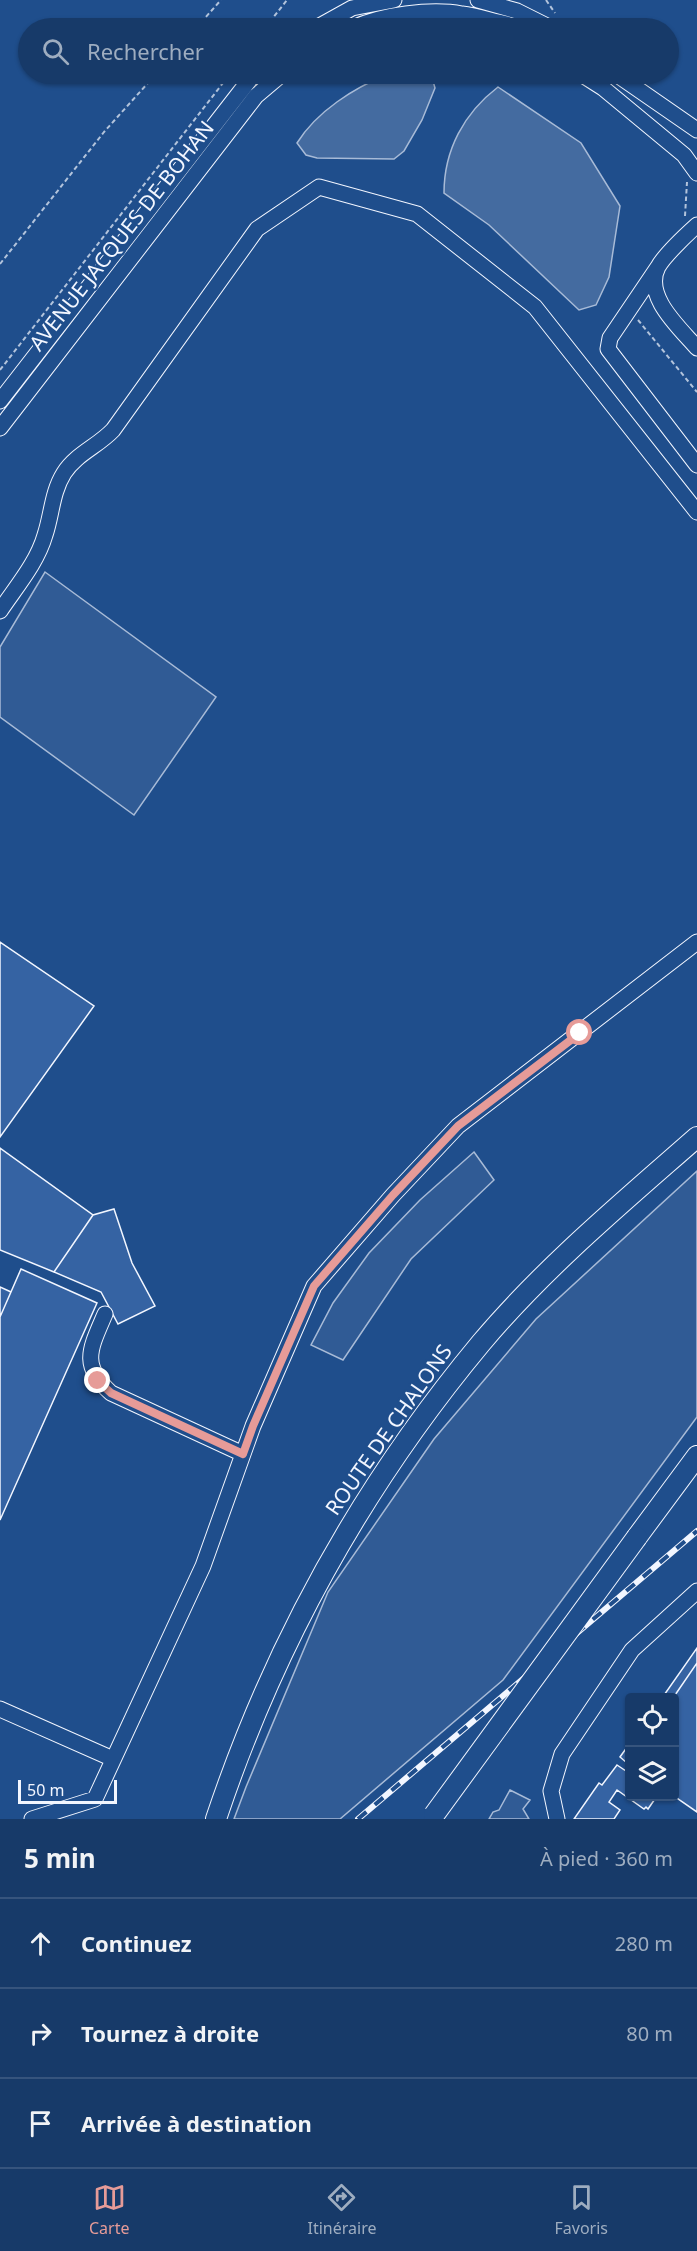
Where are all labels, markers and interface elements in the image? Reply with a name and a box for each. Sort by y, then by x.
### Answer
search box [18,18,679,84]
icon: search [39,35,72,68]
text: Rechercher [87,36,204,66]
street label: AVENUE JACQUES DE BOHAN [23,115,220,356]
route start [566,1019,592,1045]
street label: ROUTE DE CHALONS [319,1338,458,1521]
route end [84,1367,110,1393]
map controls [625,1693,679,1801]
button: locate [625,1693,679,1747]
button: layers [625,1747,679,1801]
scale bar [18,1777,117,1804]
text: 50 m [27,1779,64,1801]
text: 5 min [24,1840,96,1876]
text: À pied · 360 m [540,1845,673,1872]
icon: ahead [24,1927,57,1960]
text: Continuez [81,1928,192,1958]
text: 280 m [615,1930,673,1957]
icon: right [24,2017,57,2050]
text: Tournez à droite [81,2018,259,2048]
text: 80 m [626,2020,673,2047]
icon: arrive [24,2107,57,2140]
text: Arrivée à destination [81,2108,312,2138]
tab: Carte [89,2181,130,2239]
tab: Itinéraire [308,2181,376,2239]
tab: Favoris [554,2181,608,2239]

